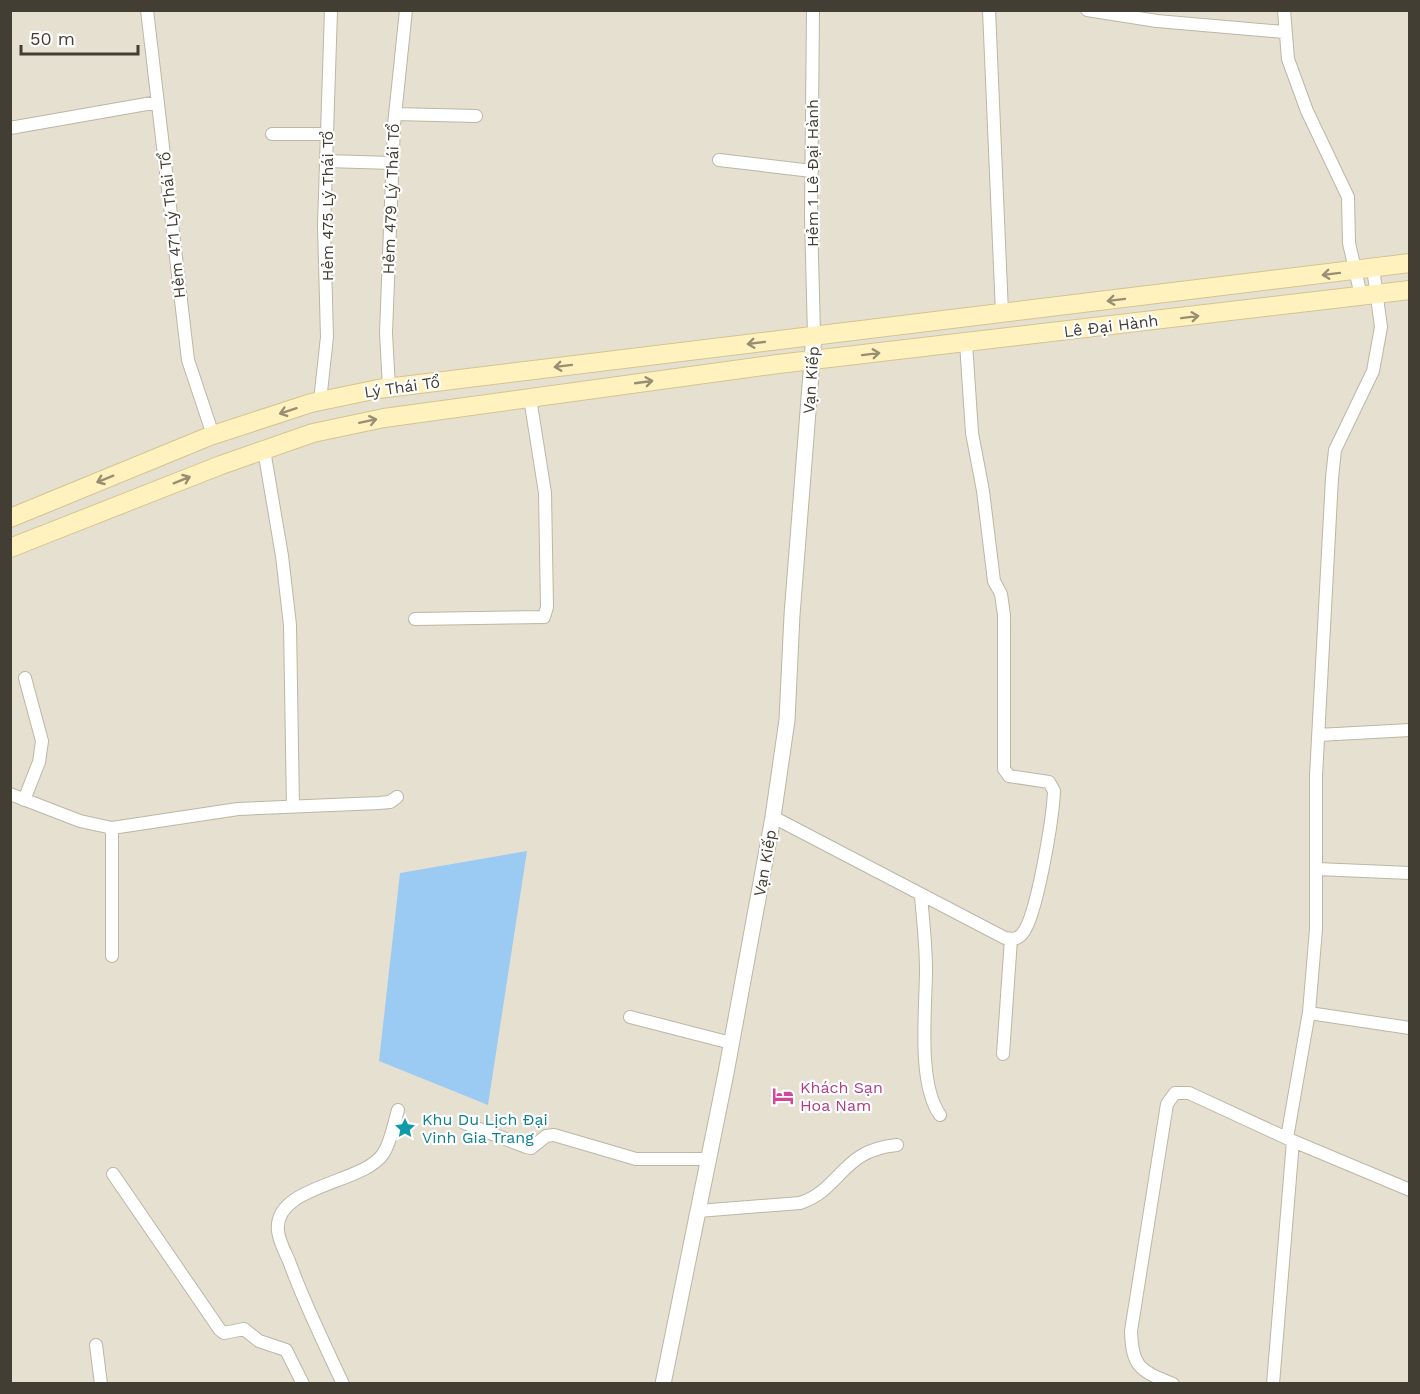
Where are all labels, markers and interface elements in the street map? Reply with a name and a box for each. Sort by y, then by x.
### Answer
scale bar [21,18,138,56]
text: 50 m [30,28,75,49]
street label: Hẻm 1 Lê Đại Hành [803,99,822,247]
street label: Hẻm 479 Lý Thái Tổ [379,123,403,275]
street label: Hẻm 475 Lý Thái Tổ [318,131,337,281]
street label: Hẻm 471 Lý Thái Tổ [155,151,189,299]
one-way arrow [1321,268,1341,279]
one-way arrow [1107,294,1127,305]
street label: Lê Đại Hành [1063,311,1159,341]
one-way arrow [1179,311,1199,322]
one-way arrow [747,338,767,349]
street label: Vạn Kiếp [799,345,823,415]
one-way arrow [861,348,880,359]
one-way arrow [553,361,573,372]
street label: Lý Thái Tổ [363,372,441,402]
one-way arrow [633,377,653,388]
one-way arrow [279,406,298,417]
one-way arrow [358,415,377,427]
one-way arrow [97,474,115,485]
one-way arrow [172,474,191,485]
street label: Vạn Kiếp [750,828,780,898]
place label: Khách Sạn Hoa Nam [800,1078,883,1115]
hotel icon: Khách Sạn Hoa Nam [771,1084,795,1108]
place label: Khu Du Lịch Đại Vinh Gia Trang [422,1110,548,1147]
place icon: Khu Du Lịch Đại Vinh Gia Trang [393,1116,417,1140]

